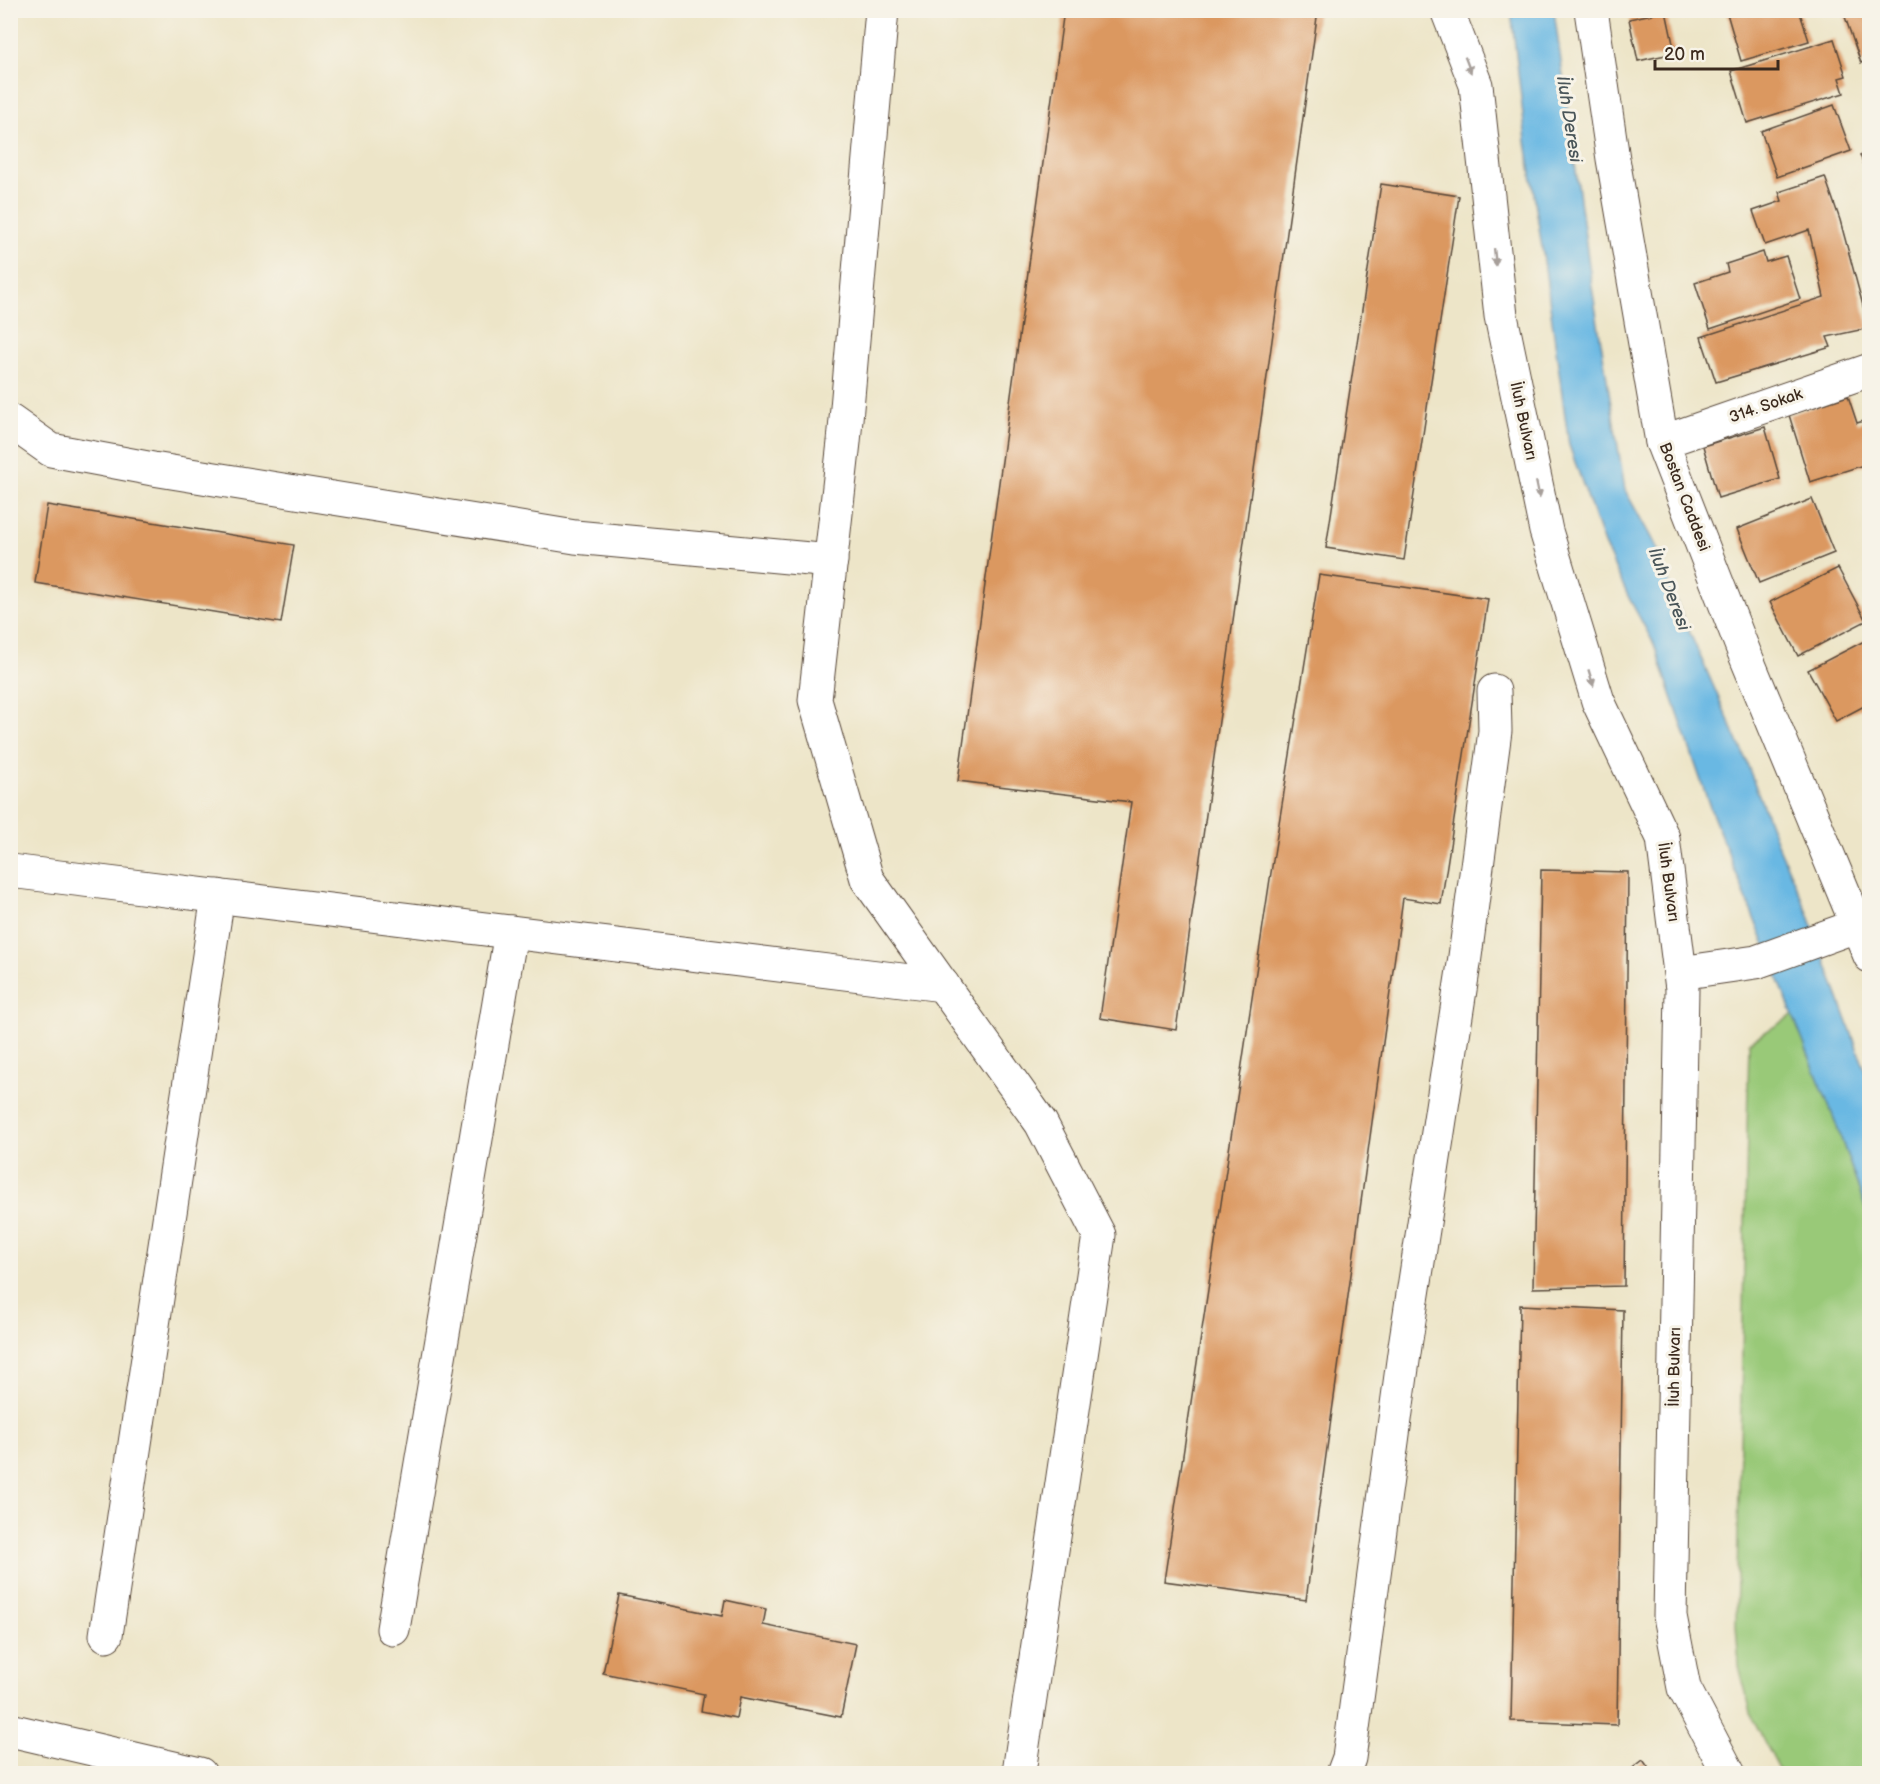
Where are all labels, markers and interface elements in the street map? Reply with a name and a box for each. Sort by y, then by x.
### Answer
scale bar [1655,33,1778,71]
text: 20 m [1664,44,1705,65]
one-way arrow [1464,56,1473,74]
water label: İluh Deresi [1552,74,1587,165]
one-way arrow [1490,248,1500,267]
street label: İluh Bulvarı [1505,380,1543,462]
street label: 314. Sokak [1727,385,1805,427]
street label: Bostan Caddesi [1655,440,1713,554]
one-way arrow [1534,481,1543,500]
water label: İluh Deresi [1644,544,1696,634]
one-way arrow [1587,669,1596,687]
street label: İluh Bulvarı [1653,841,1685,923]
street label: İluh Bulvarı [1663,1327,1685,1407]

